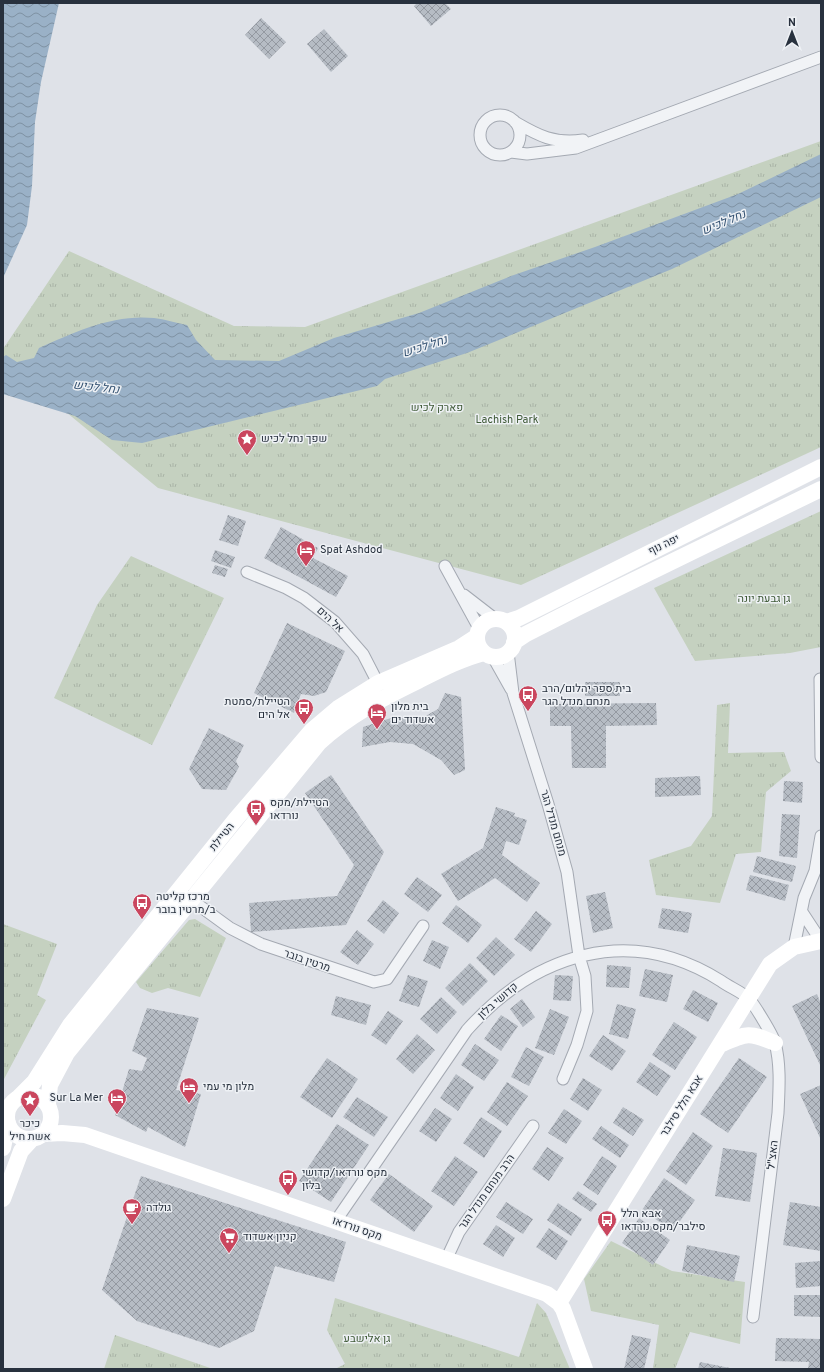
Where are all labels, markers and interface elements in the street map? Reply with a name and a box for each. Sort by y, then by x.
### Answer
north arrow [772,12,812,52]
text: N [788,16,796,30]
water label: נחל לכיש [700,206,750,239]
water label: נחל לכיש [401,332,451,362]
water label: נחל לכיש [72,378,121,399]
park label: פארק לכיש [411,401,463,415]
park label: Lachish Park [475,413,539,427]
place icon: שפך נחל לכיש [236,428,258,456]
place label: שפך נחל לכיש [261,432,327,446]
street label: יפה נוף [646,531,682,559]
hotel icon: Spat Ashdod [295,539,317,567]
place label: Spat Ashdod [320,543,383,557]
park label: גן גבעת יונה [738,592,790,606]
street label: אל הים [313,604,347,636]
place label: בית ספר יהלום/הרב מנחם מנדל הגר [542,682,631,709]
bus stop icon: בית ספר יהלום/הרב מנחם מנדל הגר [517,684,539,712]
place label: הטיילת/סמטת אל הים [225,695,290,722]
bus stop icon: הטיילת/סמטת אל הים [293,697,315,725]
place label: בית מלון אשדוד ים [391,700,434,727]
hotel icon: בית מלון אשדוד ים [366,702,388,730]
street label: מנחם מנדל הגר [537,788,569,858]
place label: הטיילת/מקס נורדאו [270,796,329,823]
bus stop icon: הטיילת/מקס נורדאו [245,798,267,826]
street label: הטיילת [206,820,238,854]
place label: מרכז קליטה ב/מרטין בובר [156,890,216,917]
bus stop icon: מרכז קליטה ב/מרטין בובר [131,892,153,920]
street label: מרטין בובר [282,946,332,976]
street label: קדושי בלזן [475,980,521,1022]
street label: אבא הלל סילבר [658,1073,706,1139]
hotel icon: מלון מי עמי [178,1076,200,1104]
place label: מלון מי עמי [203,1080,254,1094]
hotel icon: Sur La Mer [106,1087,128,1115]
place icon: כיכר אשת חיל [19,1089,41,1117]
place label: Sur La Mer [50,1091,104,1105]
place label: כיכר אשת חיל [10,1117,50,1144]
street label: האצ"ל [764,1139,782,1171]
street label: הרב מנחם מנדל הגר [456,1152,518,1232]
place label: מקס נורדאו/קדושי בלזן [302,1166,387,1193]
bus stop icon: מקס נורדאו/קדושי בלזן [277,1168,299,1196]
cafe icon: גולדה [121,1197,143,1225]
place label: גולדה [146,1201,171,1215]
place label: אבא הלל סילבר/מקס נורדאו [621,1207,706,1234]
bus stop icon: אבא הלל סילבר/מקס נורדאו [596,1209,618,1237]
street label: מקס נורדאו [330,1214,384,1244]
supermarket icon: קניון אשדוד [218,1226,240,1254]
place label: קניון אשדוד [243,1230,297,1244]
park label: גן אלישבע [344,1332,390,1346]

